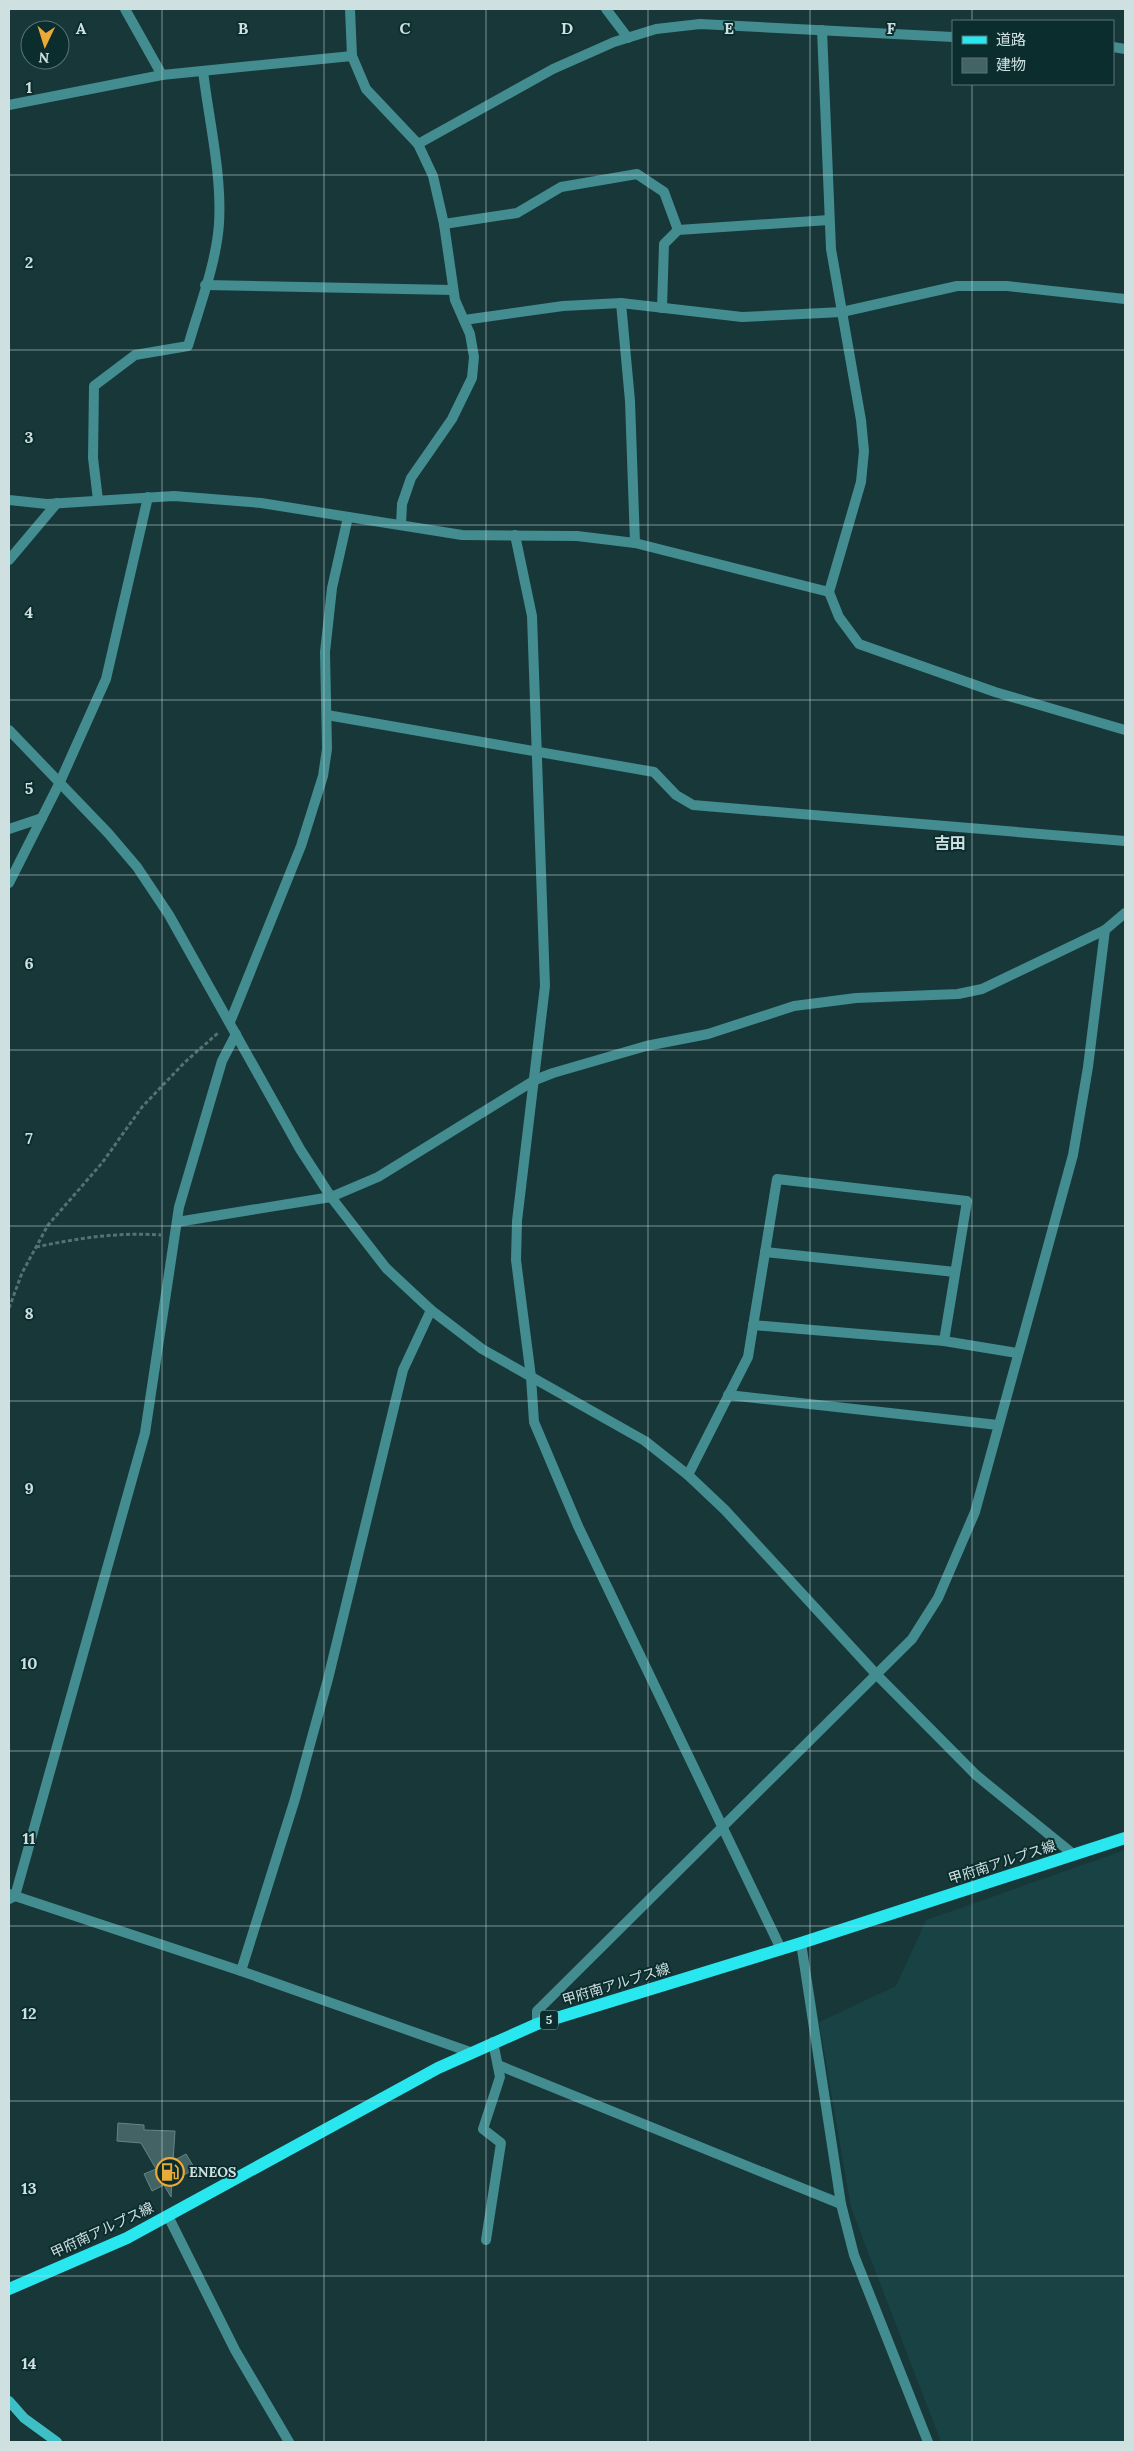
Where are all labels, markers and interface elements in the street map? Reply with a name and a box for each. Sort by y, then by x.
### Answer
text: A [76,18,87,38]
text: B [238,18,249,38]
text: C [399,18,411,38]
text: D [561,18,573,38]
text: E [724,18,734,38]
text: F [886,18,896,38]
north arrow [20,20,70,70]
legend [952,20,1114,85]
text: 道路 [996,30,1026,49]
text: N [38,49,50,67]
text: 建物 [996,55,1026,74]
text: 1 [26,77,32,97]
text: 2 [25,252,33,272]
text: 3 [25,427,34,447]
text: 4 [25,602,34,622]
text: 5 [25,778,34,798]
district label: 吉田 [934,833,966,853]
text: 6 [24,953,34,973]
text: 7 [25,1128,33,1148]
text: 8 [24,1303,34,1323]
text: 9 [24,1478,34,1498]
text: 10 [21,1653,37,1673]
text: 11 [23,1828,36,1848]
street label: 甲府南アルプス線 [946,1836,1058,1888]
street label: 甲府南アルプス線 [560,1959,672,2009]
text: 12 [21,2003,37,2023]
road number: 5 [540,2010,558,2030]
fuel station icon: ENEOS [155,2157,185,2187]
place label: ENEOS [189,2163,236,2181]
text: 13 [21,2178,37,2198]
street label: 甲府南アルプス線 [47,2198,157,2262]
text: 14 [21,2353,37,2373]

